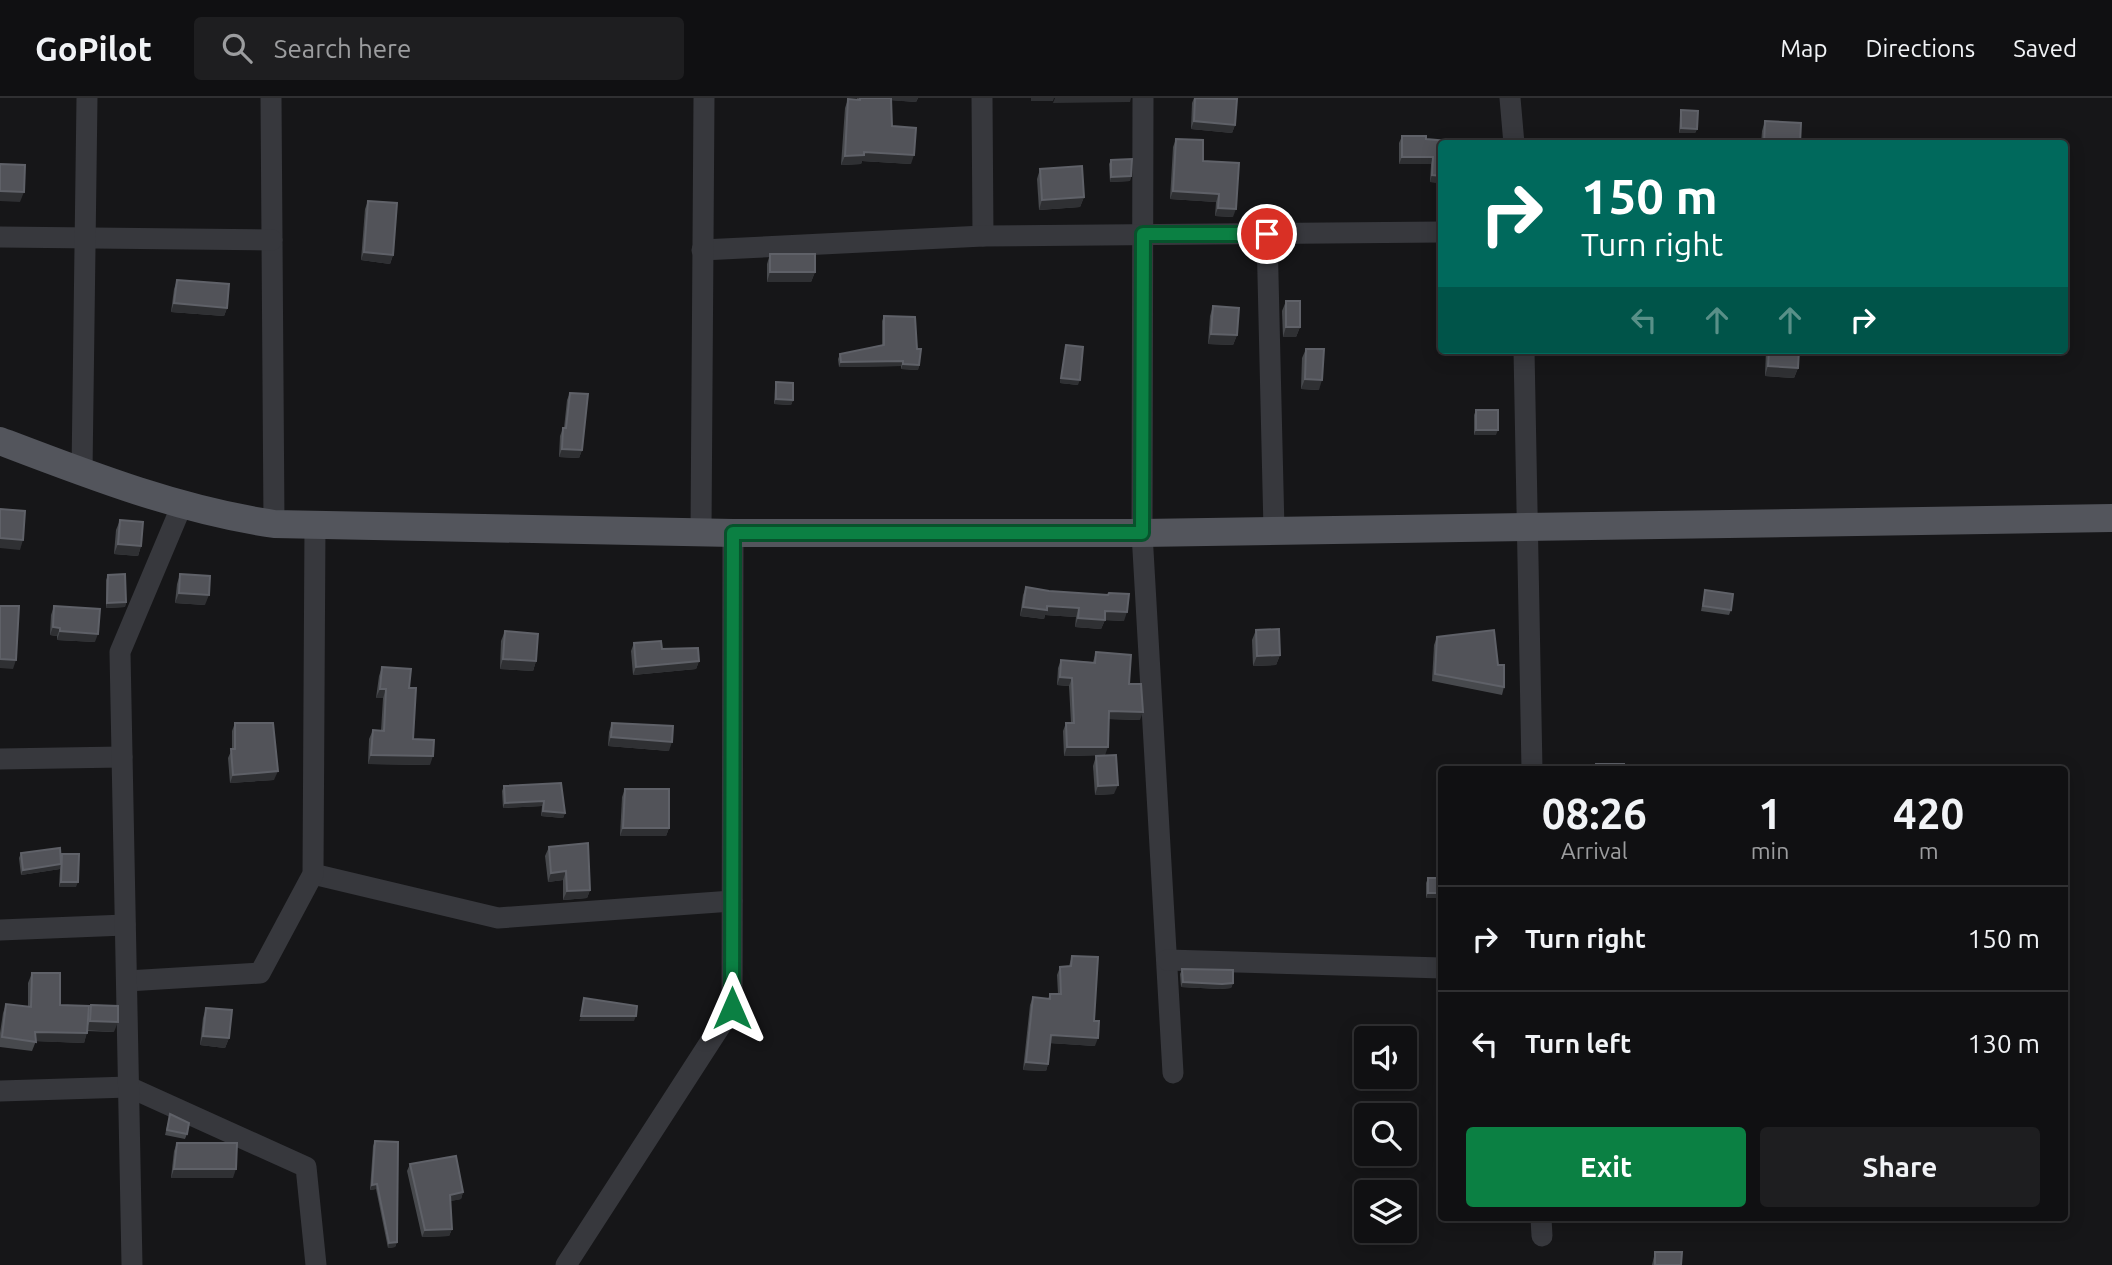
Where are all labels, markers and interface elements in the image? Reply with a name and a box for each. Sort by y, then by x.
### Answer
search box [194,17,684,80]
icon: search [218,29,256,67]
text: GoPilot [35,30,152,67]
text: Search here [274,34,411,63]
text: Map [1780,35,1827,62]
text: Directions [1865,35,1975,62]
text: Saved [2013,35,2077,62]
icon: right [1466,168,1557,259]
text: 150 m [1581,168,1718,223]
pin [1237,204,1297,264]
icon: arrive [1248,215,1286,253]
text: Turn right [1581,226,1723,262]
icon: left [1625,301,1663,339]
icon: ahead [1698,301,1736,339]
icon: ahead [1771,301,1809,339]
icon: right [1844,301,1882,339]
text: 08:26 [1542,790,1647,837]
text: 1 [1758,790,1782,837]
text: 420 [1893,790,1964,837]
text: Arrival [1561,838,1628,863]
text: min [1751,838,1789,863]
text: m [1919,838,1939,863]
icon: right [1466,920,1504,958]
text: Turn right [1525,924,1646,953]
text: 150 m [1968,924,2040,953]
position arrow [695,971,769,1045]
icon: left [1466,1025,1504,1063]
map controls [1354,1026,1417,1243]
button: sound [1354,1026,1417,1089]
text: Turn left [1525,1029,1631,1058]
text: 130 m [1968,1029,2040,1058]
button: search [1354,1103,1417,1166]
button: Exit [1466,1127,1746,1207]
button: Share [1760,1127,2040,1207]
button: layers [1354,1180,1417,1243]

